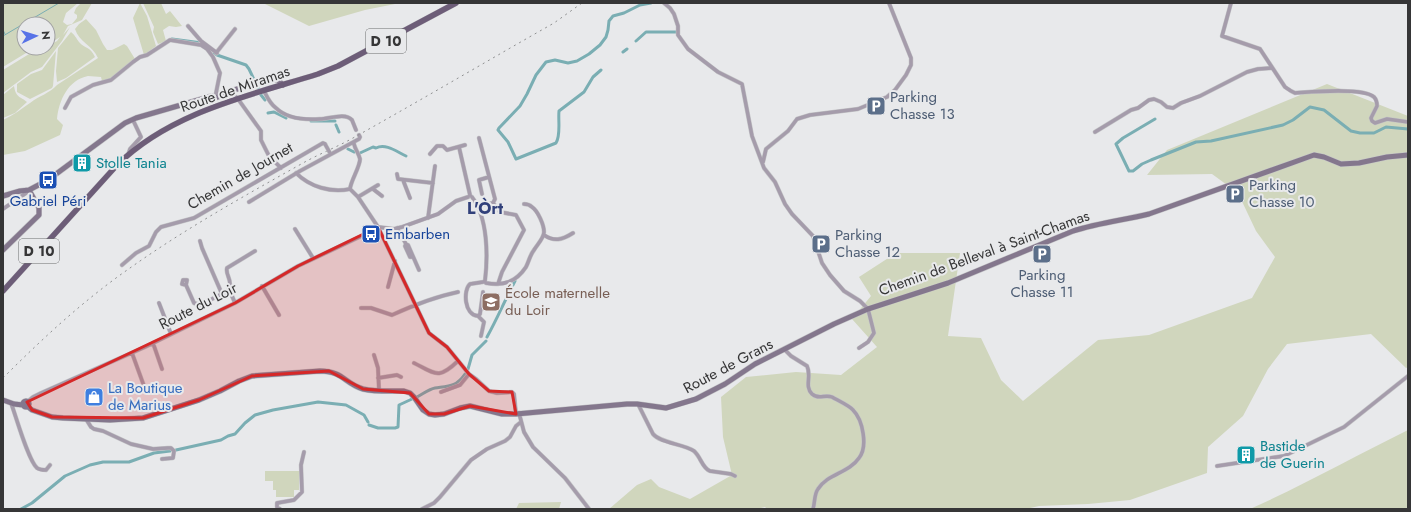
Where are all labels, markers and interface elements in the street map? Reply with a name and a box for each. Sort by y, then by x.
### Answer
north arrow [16,16,56,56]
road number: D 10 [366,29,406,53]
text: N [38,30,54,40]
street label: Route de Miramas [177,60,293,118]
place label: Parking Chasse 13 [890,86,955,125]
parking icon: Parking Chasse 13 [865,95,887,117]
street label: Chemin de Journet [183,137,297,215]
building icon: Stolle Tania [71,152,93,174]
place label: Stolle Tania [96,152,167,174]
bus stop icon: Gabriel Péri [37,169,59,191]
place label: Parking Chasse 10 [1249,174,1314,213]
parking icon: Parking Chasse 10 [1224,183,1246,205]
place label: Gabriel Péri [10,190,86,212]
district label: L'Òrt [467,197,504,220]
street label: Chemin de Belleval à Saint-Chamas [875,205,1093,301]
bus stop icon: Embarben [360,223,382,245]
place label: Embarben [385,223,450,245]
place label: Parking Chasse 12 [835,224,900,263]
parking icon: Parking Chasse 12 [810,233,832,255]
road number: D 10 [19,239,59,263]
parking icon: Parking Chasse 11 [1031,243,1053,265]
place label: Parking Chasse 11 [1010,264,1074,303]
street label: Route du Loir [155,276,242,335]
place label: École maternelle du Loir [505,282,610,321]
school or university icon: École maternelle du Loir [480,291,502,313]
street label: Route de Grans [679,333,777,399]
place label: La Boutique de Marius [108,377,183,416]
shop icon: La Boutique de Marius [83,386,105,408]
place label: Bastide de Guerin [1260,435,1325,474]
building icon: Bastide de Guerin [1235,444,1257,466]

